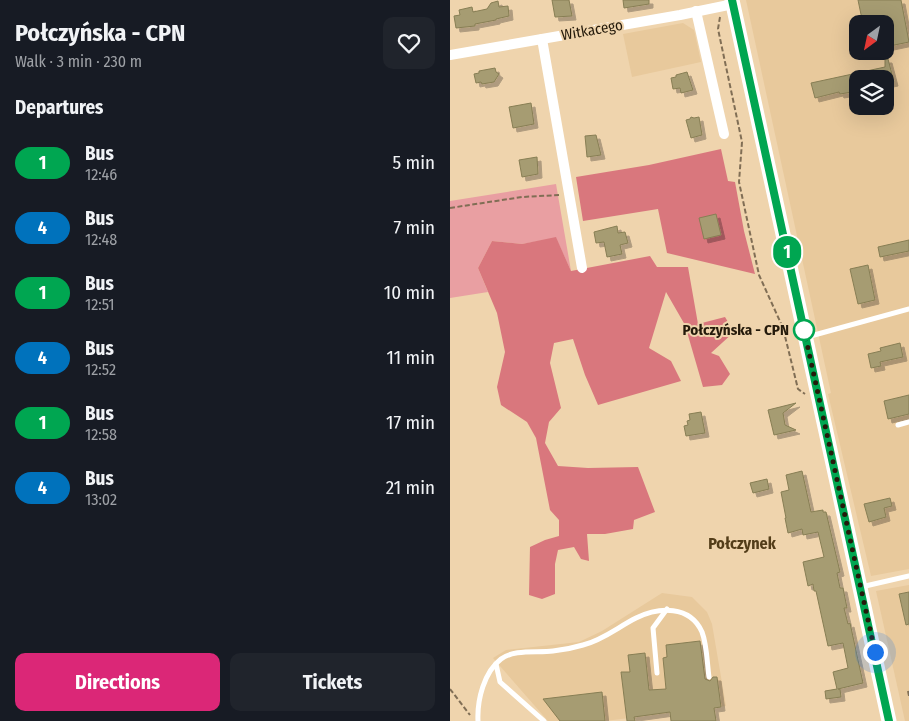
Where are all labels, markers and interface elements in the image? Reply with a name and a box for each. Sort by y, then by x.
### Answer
north arrow [849,15,894,60]
map controls [849,15,894,115]
street label: Witkacego [560,16,624,44]
button: heart [383,17,435,69]
text: Połczyńska - CPN [15,19,186,47]
text: Walk · 3 min · 230 m [15,52,142,71]
button: layers [849,70,894,115]
text: Departures [15,96,103,119]
text: Bus [85,142,114,165]
text: 5 min [392,151,435,174]
text: 1 [39,152,46,174]
text: 12:46 [85,165,117,184]
text: Bus [85,207,114,230]
text: 7 min [393,216,435,239]
text: 4 [38,217,47,239]
text: 12:48 [85,230,117,249]
line badge: 1 [771,236,803,268]
text: 1 [783,241,791,263]
text: Bus [85,272,114,295]
text: 10 min [384,281,435,304]
text: 1 [39,282,46,304]
text: 12:51 [85,295,115,314]
marker: Połczyńska - CPN [793,319,815,341]
place label: Połczyńska - CPN [682,321,789,339]
text: Bus [85,337,114,360]
text: 11 min [387,346,435,369]
text: 4 [38,347,47,369]
text: 12:52 [85,360,116,379]
text: Bus [85,402,114,425]
text: 17 min [386,411,435,434]
text: 1 [39,412,46,434]
text: 12:58 [85,425,117,444]
text: Bus [85,467,114,490]
text: 21 min [386,476,435,499]
text: 4 [38,477,47,499]
text: 13:02 [85,490,117,509]
district label: Połczynek [708,534,777,553]
your location [863,640,888,665]
button: Directions [15,653,220,711]
button: Tickets [230,653,435,711]

